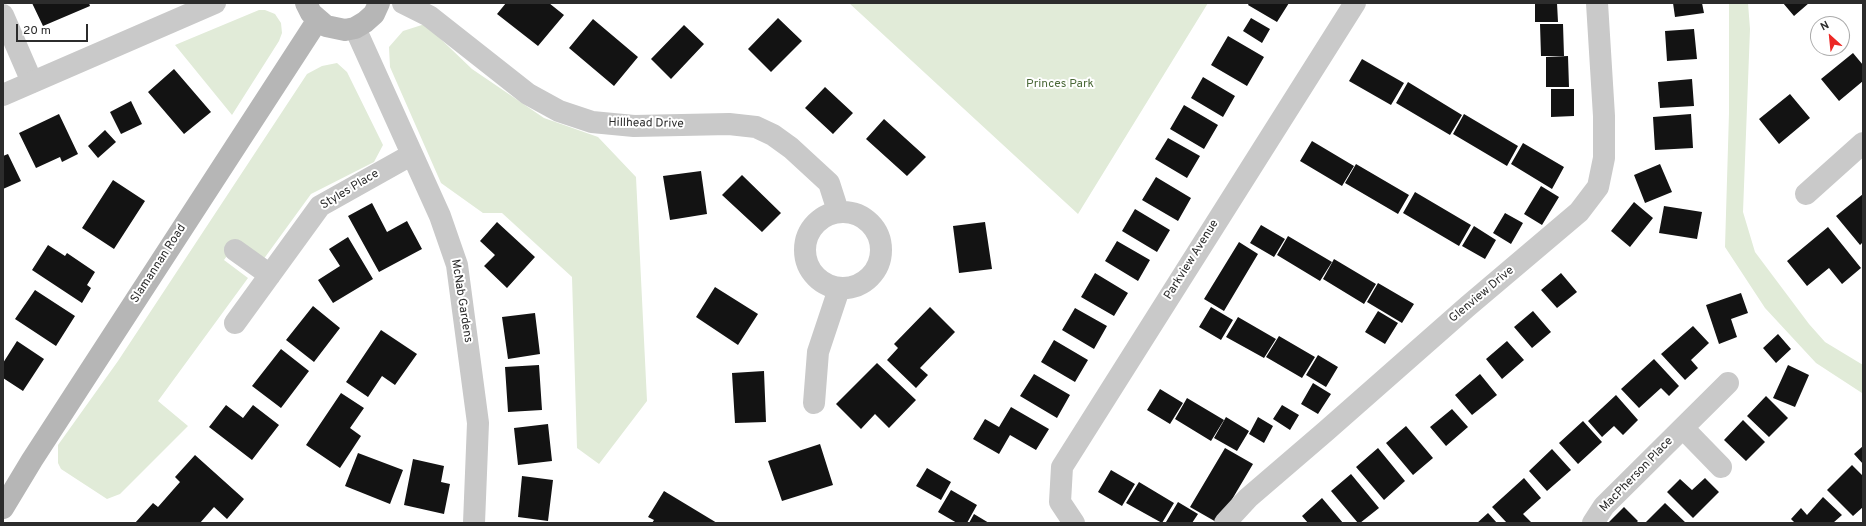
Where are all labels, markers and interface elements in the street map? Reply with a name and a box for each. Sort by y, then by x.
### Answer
scale bar [18,16,90,42]
north arrow [1810,16,1850,56]
text: N [1818,18,1832,34]
text: 20 m [23,23,51,39]
park label: Princes Park [1026,78,1094,92]
street label: Hillhead Drive [608,116,684,132]
street label: Styles Place [318,167,382,213]
street label: Parkview Avenue [1162,217,1222,303]
street label: Slamannan Road [128,222,190,306]
street label: McNab Gardens [447,258,475,344]
street label: Glenview Drive [1447,264,1517,326]
street label: MacPherson Place [1597,434,1677,516]

